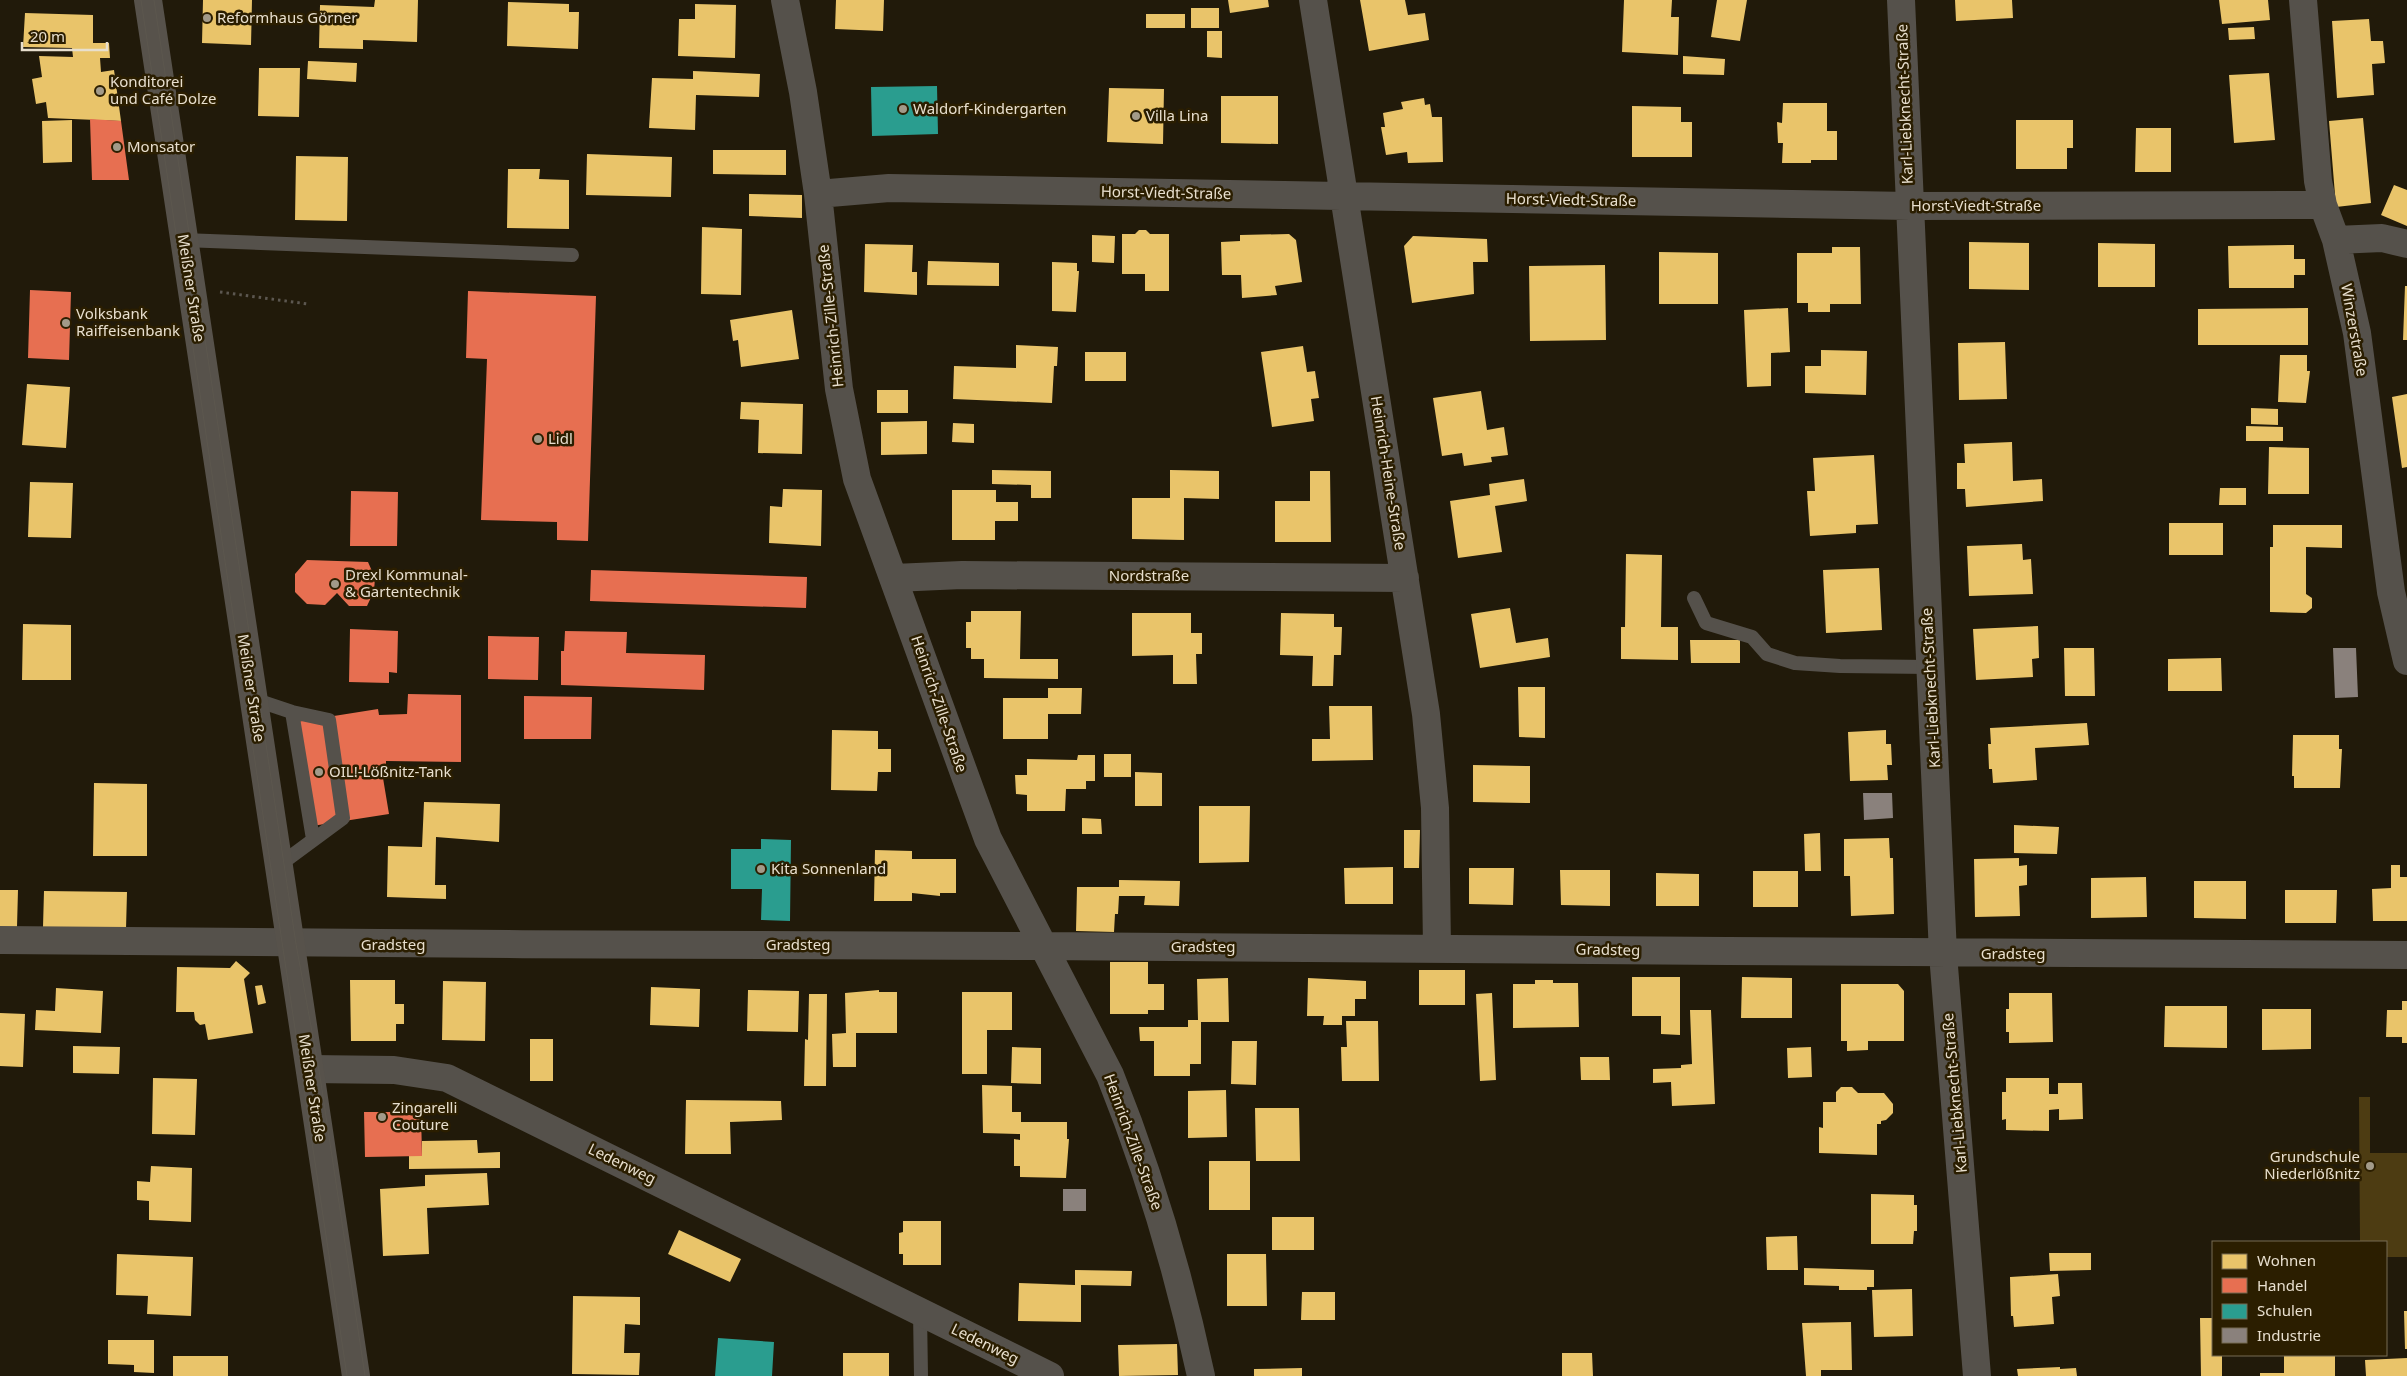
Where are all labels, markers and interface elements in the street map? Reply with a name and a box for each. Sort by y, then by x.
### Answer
place label: Reformhaus Görner [217,7,357,27]
marker: Reformhaus Görner [201,12,213,24]
scale bar [22,20,108,52]
street label: Karl-Liebknecht-Straße [1891,24,1917,185]
text: 20 m [30,26,65,46]
place label: Konditorei und Café Dolze [110,71,217,108]
marker: Konditorei und Café Dolze [94,85,106,97]
place label: Waldorf-Kindergarten [913,98,1067,118]
marker: Waldorf-Kindergarten [897,103,909,115]
place label: Villa Lina [1146,105,1208,125]
marker: Villa Lina [1130,110,1142,122]
place label: Monsator [127,136,195,156]
marker: Monsator [111,141,123,153]
street label: Horst-Viedt-Straße [1101,181,1231,203]
street label: Horst-Viedt-Straße [1506,188,1636,210]
street label: Horst-Viedt-Straße [1911,195,2041,215]
street label: Meißner Straße [174,232,210,343]
street label: Heinrich-Zille-Straße [813,244,847,388]
street label: Winzerstraße [2337,282,2373,378]
place label: Volksbank Raiffeisenbank [76,303,180,340]
marker: Volksbank Raiffeisenbank [60,317,72,329]
street label: Heinrich-Heine-Straße [1367,394,1411,551]
place label: Lidl [548,428,573,448]
marker: Lidl [532,433,544,445]
place label: Drexl Kommunal- & Gartentechnik [345,564,468,601]
street label: Nordstraße [1109,565,1189,585]
marker: Drexl Kommunal- & Gartentechnik [329,578,341,590]
street label: Karl-Liebknecht-Straße [1916,607,1944,769]
street label: Meißner Straße [234,632,270,743]
street label: Heinrich-Zille-Straße [907,633,973,775]
place label: OIL!-Lößnitz-Tank [329,761,452,781]
marker: OIL!-Lößnitz-Tank [313,766,325,778]
place label: Kita Sonnenland [771,858,886,878]
marker: Kita Sonnenland [755,863,767,875]
street label: Gradsteg [361,934,425,954]
street label: Gradsteg [766,934,830,954]
street label: Gradsteg [1171,936,1235,956]
street label: Gradsteg [1575,938,1641,960]
street label: Gradsteg [1981,943,2045,963]
street label: Karl-Liebknecht-Straße [1937,1012,1971,1174]
street label: Meißner Straße [295,1032,331,1143]
street label: Heinrich-Zille-Straße [1100,1071,1168,1212]
place label: Zingarelli Couture [392,1097,457,1134]
marker: Zingarelli Couture [376,1111,388,1123]
street label: Ledenweg [585,1138,660,1188]
place label: Grundschule Niederlößnitz [2264,1146,2360,1183]
marker: Grundschule Niederlößnitz [2364,1160,2376,1172]
legend [2212,1241,2387,1356]
text: Wohnen [2257,1250,2316,1270]
text: Handel [2257,1275,2307,1295]
text: Schulen [2257,1300,2313,1320]
street label: Ledenweg [948,1318,1023,1368]
text: Industrie [2257,1325,2321,1345]

